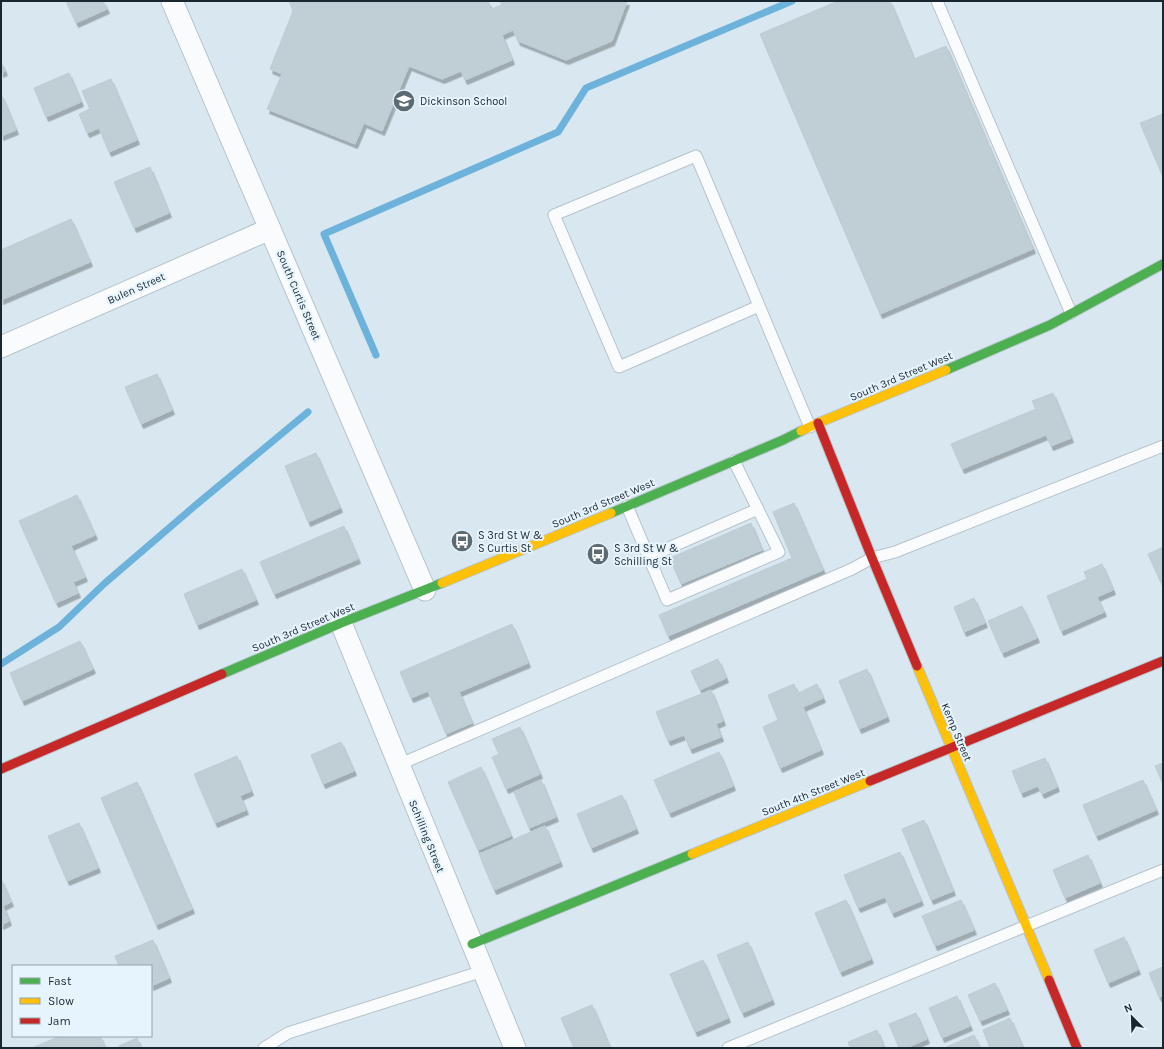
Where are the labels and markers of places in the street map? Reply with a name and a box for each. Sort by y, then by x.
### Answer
school or university icon: Dickinson School [391,88,417,114]
place label: Dickinson School [420,95,507,108]
bus stop icon: S 3rd St W & S Curtis St [449,528,475,554]
place label: S 3rd St W & S Curtis St [478,529,543,555]
bus stop icon: S 3rd St W & Schilling St [585,541,611,567]
place label: S 3rd St W & Schilling St [614,542,679,568]

